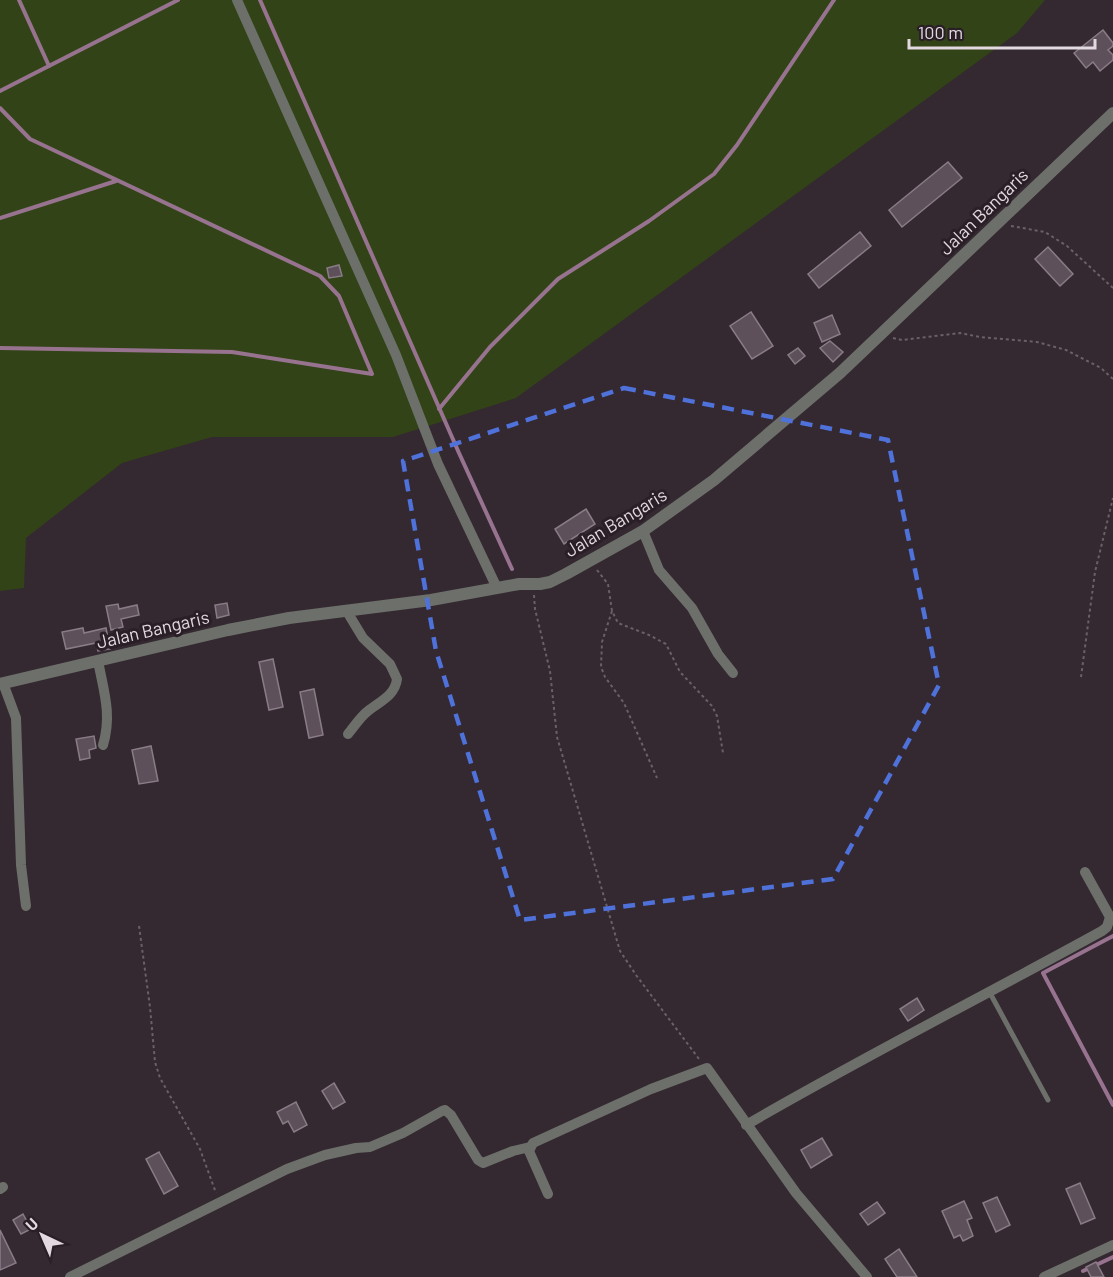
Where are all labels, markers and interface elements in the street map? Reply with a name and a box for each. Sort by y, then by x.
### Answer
scale bar [909,12,1095,50]
text: 100 m [918,21,963,43]
street label: Jalan Bangaris [934,163,1032,259]
street label: Jalan Bangaris [561,483,670,561]
street label: Jalan Bangaris [94,605,211,653]
north arrow [12,1205,72,1265]
text: U [21,1214,41,1234]

